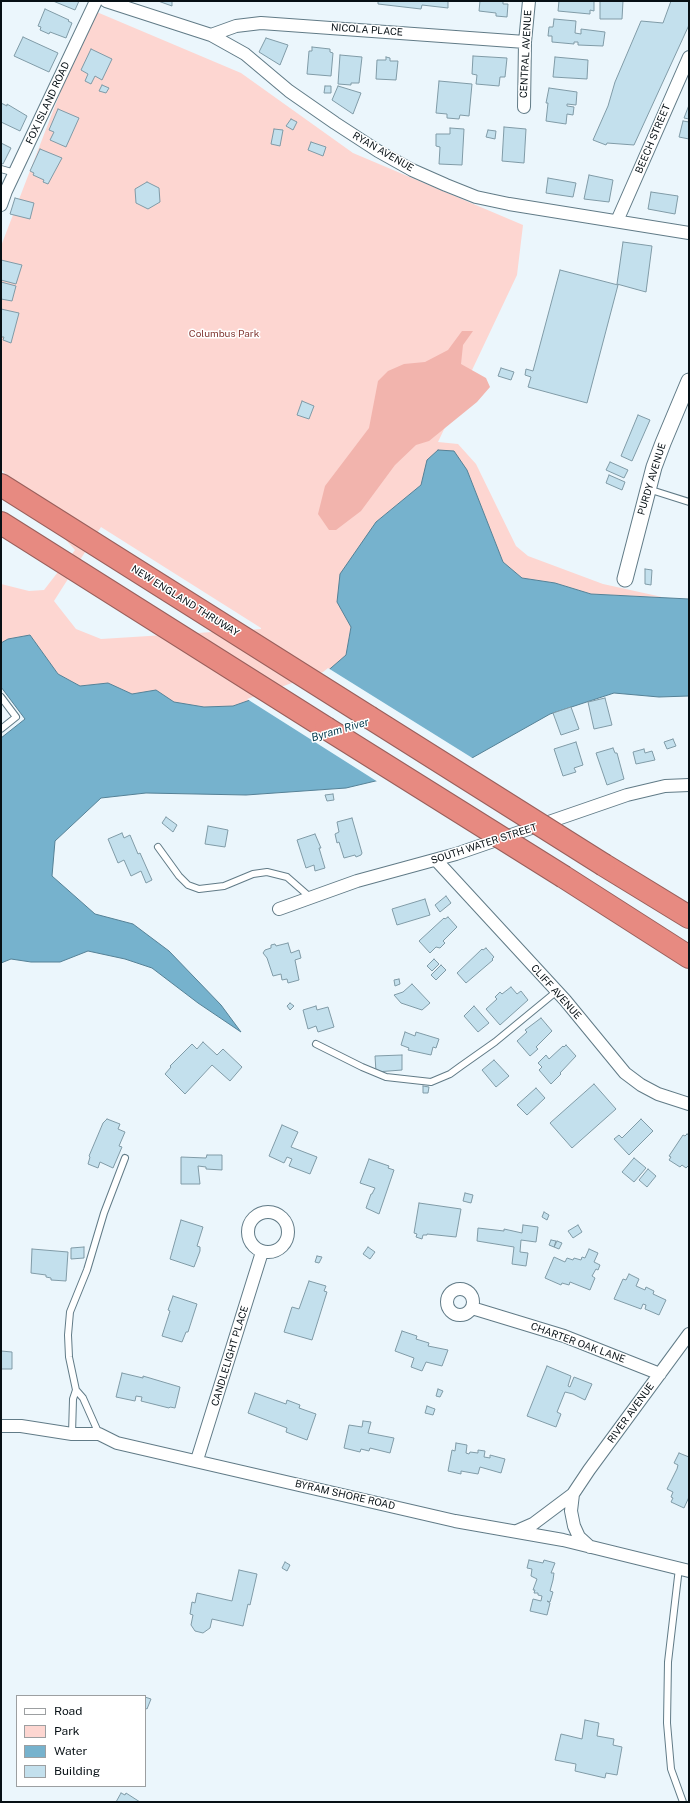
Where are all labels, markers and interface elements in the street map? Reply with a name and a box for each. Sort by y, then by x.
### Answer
street label: CENTRAL AVENUE [518,10,534,98]
street label: NICOLA PLACE [331,21,403,39]
street label: FOX ISLAND ROAD [24,60,72,146]
street label: BEECH STREET [633,103,673,175]
street label: RYAN AVENUE [350,130,416,174]
park label: Columbus Park [189,328,259,340]
street label: PURDY AVENUE [635,441,669,517]
street label: NEW ENGLAND THRUWAY [129,563,241,639]
water label: Byram River [310,715,370,745]
street label: SOUTH WATER STREET [430,821,538,867]
street label: CLIFF AVENUE [528,962,584,1022]
street label: CANDLELIGHT PLACE [209,1304,251,1408]
street label: CHARTER OAK LANE [529,1320,627,1366]
street label: RIVER AVENUE [605,1381,657,1445]
street label: BYRAM SHORE ROAD [294,1478,396,1512]
legend [16,1695,146,1787]
text: Road [54,1704,82,1718]
text: Park [54,1724,80,1738]
text: Water [54,1744,87,1758]
text: Building [54,1764,100,1778]

